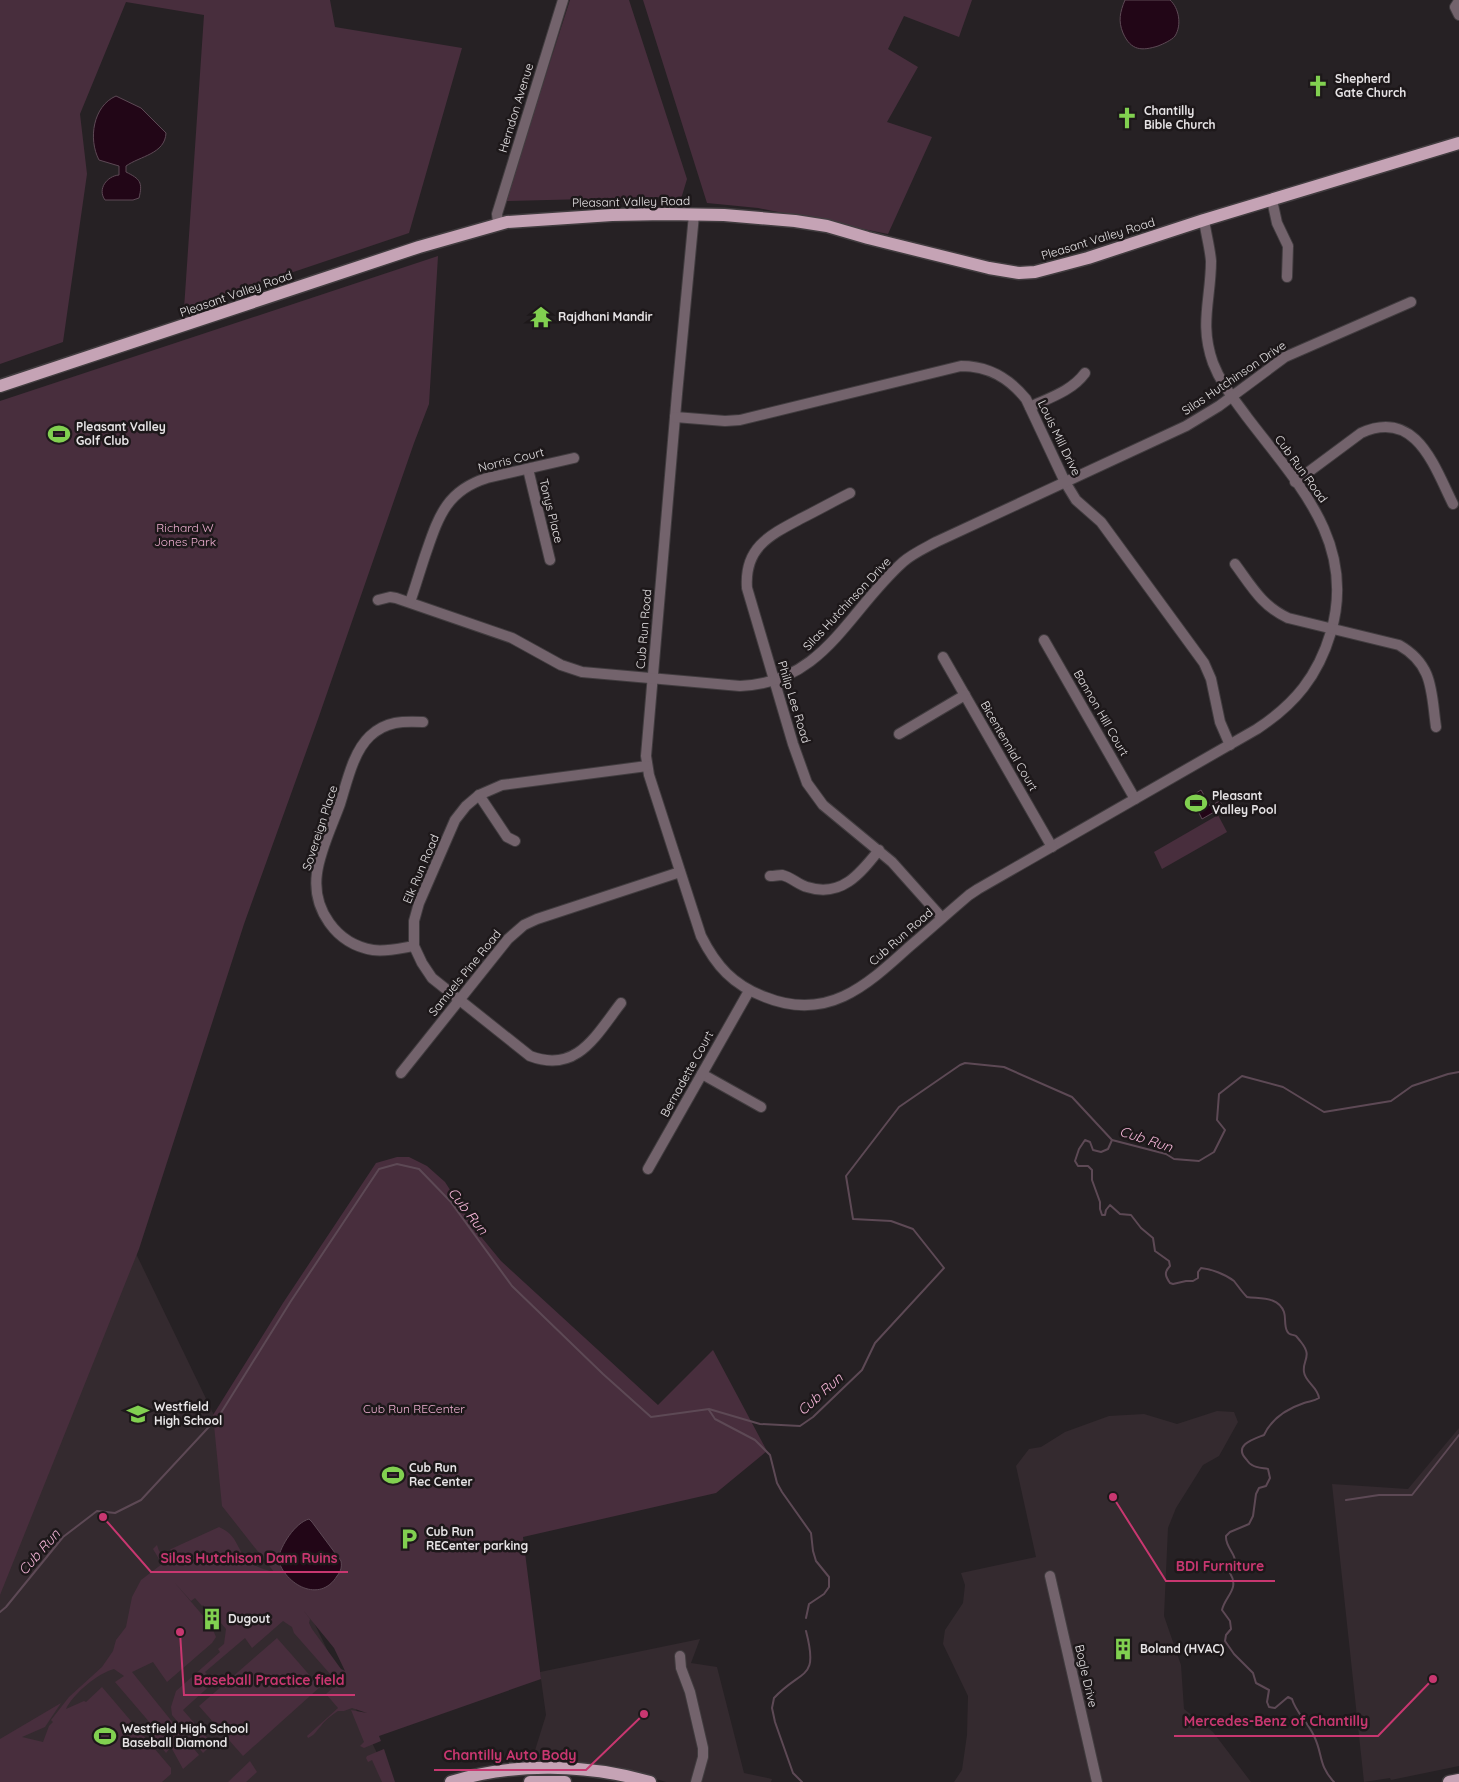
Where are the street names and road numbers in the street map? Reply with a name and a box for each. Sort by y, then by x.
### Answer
street label: Herndon Avenue [495,61,536,154]
street label: Pleasant Valley Road [572,193,690,210]
street label: Pleasant Valley Road [1039,214,1157,263]
street label: Pleasant Valley Road [177,267,294,320]
street label: Silas Hutchinson Drive [1179,337,1289,418]
street label: Louis Mill Drive [1035,398,1084,478]
street label: Cub Run Road [1272,432,1331,505]
street label: Norris Court [476,444,545,475]
street label: Tonys Place [536,477,567,545]
street label: Silas Hutchinson Drive [799,554,894,653]
street label: Cub Run Road [633,588,654,669]
street label: Philip Lee Road [775,659,814,745]
street label: Bannon Hill Court [1071,667,1132,759]
street label: Bicentennial Court [978,698,1041,793]
street label: Sovereign Place [299,783,340,872]
street label: Elk Run Road [399,832,442,906]
street label: Cub Run Road [866,905,936,969]
street label: Samuels Pine Road [425,926,504,1019]
street label: Bernadette Court [657,1028,716,1119]
street label: Bogle Drive [1072,1643,1101,1709]

